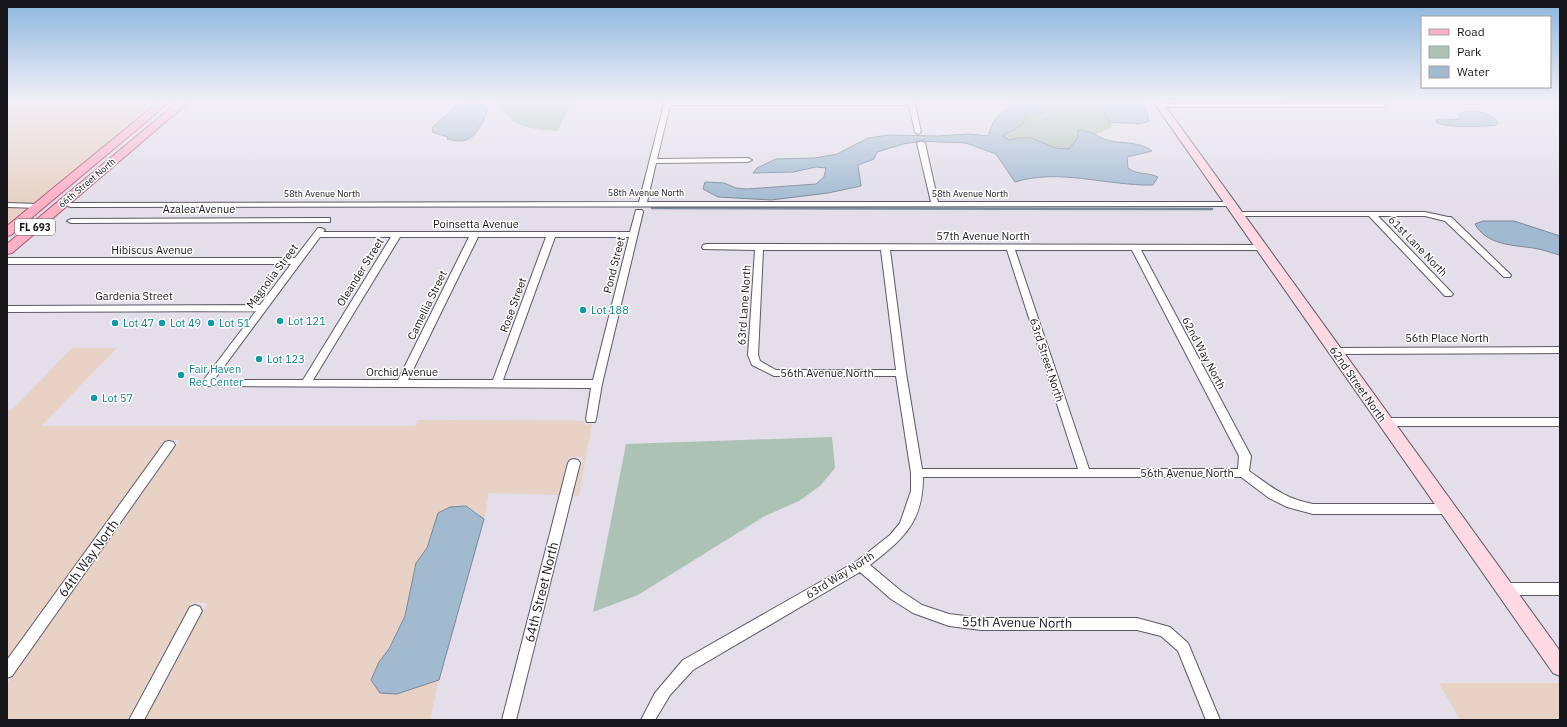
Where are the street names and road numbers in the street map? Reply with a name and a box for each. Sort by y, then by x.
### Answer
street label: 66th Street North [56,156,117,210]
street label: 58th Avenue North [608,187,684,198]
street label: 58th Avenue North [284,188,360,199]
street label: 58th Avenue North [932,188,1008,199]
street label: Azalea Avenue [163,202,235,216]
street label: 61st Lane North [1385,213,1451,279]
street label: Poinsetta Avenue [433,217,519,231]
road number: FL 693 [15,219,55,235]
street label: 57th Avenue North [936,229,1030,243]
street label: Oleander Street [333,235,387,309]
street label: Pond Street [600,235,628,295]
street label: Magnolia Street [243,241,301,311]
street label: Hibiscus Avenue [111,243,193,257]
street label: 63rd Lane North [734,264,754,346]
street label: Camellia Street [404,268,450,342]
street label: Rose Street [497,276,529,334]
street label: Gardenia Street [95,289,173,303]
street label: 62nd Way North [1179,314,1229,392]
street label: 63rd Street North [1027,316,1067,404]
street label: 56th Place North [1405,331,1489,345]
street label: 62nd Street North [1327,343,1389,425]
street label: Orchid Avenue [366,365,438,379]
street label: 56th Avenue North [780,366,874,380]
street label: 56th Avenue North [1140,466,1234,480]
street label: 64th Way North [55,516,122,600]
street label: 64th Street North [521,540,562,644]
street label: 63rd Way North [803,548,877,602]
street label: 55th Avenue North [962,613,1072,632]

